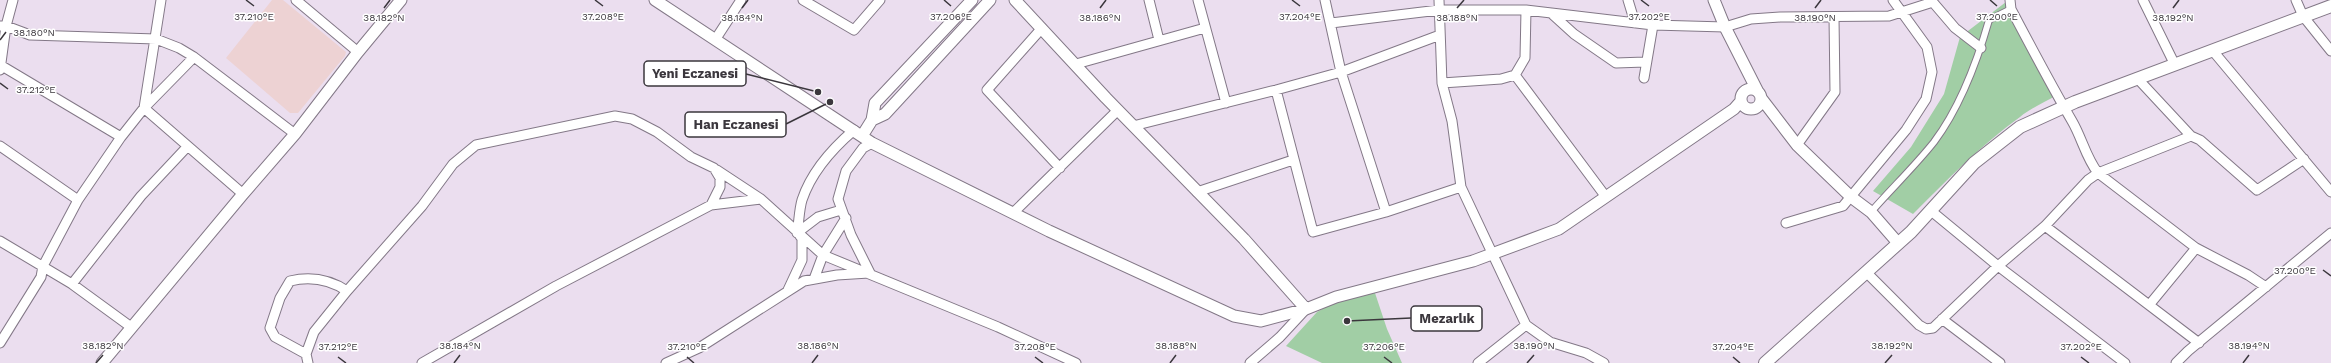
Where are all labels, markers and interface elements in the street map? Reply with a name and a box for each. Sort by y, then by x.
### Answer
text: 37.210°E [234,11,274,22]
text: 37.208°E [582,11,624,22]
text: 37.206°E [930,11,972,22]
text: 37.204°E [1279,11,1321,22]
text: 37.202°E [1628,11,1670,22]
text: 37.200°E [1976,11,2018,22]
text: 38.182°N [363,12,405,23]
text: 38.184°N [721,12,763,23]
text: 38.186°N [1079,12,1121,23]
text: 38.188°N [1436,12,1478,23]
text: 38.190°N [1794,12,1836,23]
text: 38.192°N [2152,12,2194,23]
text: 38.180°N [13,27,55,38]
callout: Yeni Eczanesi [644,61,746,86]
text: Yeni Eczanesi [652,66,738,81]
text: 37.212°E [16,84,56,95]
callout: Han Eczanesi [685,112,786,137]
text: Han Eczanesi [694,117,779,132]
text: 37.200°E [2274,265,2316,276]
callout: Mezarlık [1411,306,1482,331]
text: Mezarlık [1419,311,1476,326]
text: 38.182°N [82,340,124,351]
text: 38.184°N [439,340,481,351]
text: 38.186°N [797,340,839,351]
text: 38.188°N [1155,340,1197,351]
text: 38.190°N [1513,340,1555,351]
text: 38.192°N [1871,340,1913,351]
text: 38.194°N [2228,340,2270,351]
text: 37.212°E [318,341,358,352]
text: 37.210°E [667,341,707,352]
text: 37.208°E [1014,341,1056,352]
text: 37.206°E [1363,341,1405,352]
text: 37.204°E [1712,341,1754,352]
text: 37.202°E [2060,341,2102,352]

